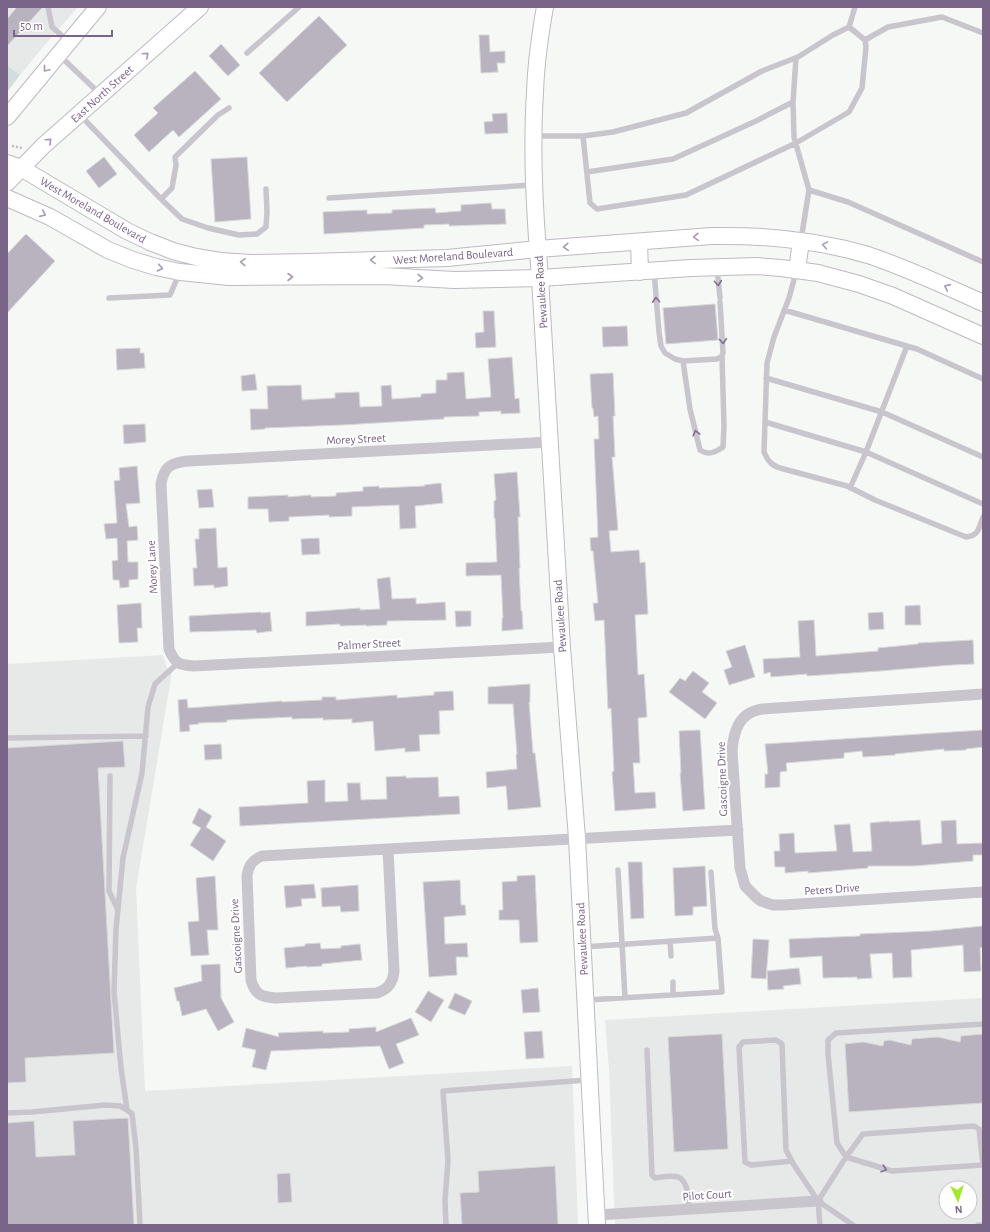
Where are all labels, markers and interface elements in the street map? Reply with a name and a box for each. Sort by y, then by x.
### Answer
scale bar [14,12,112,38]
text: 50 m [20,20,43,32]
one-way arrow [141,52,149,59]
street label: East North Street [69,63,136,125]
one-way arrow [44,65,51,72]
one-way arrow [44,139,51,146]
street label: West Moreland Boulevard [38,175,148,245]
one-way arrow [38,209,46,217]
one-way arrow [693,233,699,242]
one-way arrow [822,241,828,250]
one-way arrow [563,243,569,252]
street label: West Moreland Boulevard [393,246,513,266]
street label: Pewaukee Road [532,255,550,329]
one-way arrow [370,256,376,264]
one-way arrow [240,258,246,267]
one-way arrow [157,263,164,271]
one-way arrow [287,273,293,281]
one-way arrow [417,273,423,282]
one-way arrow [714,280,723,286]
one-way arrow [944,284,952,292]
one-way arrow [652,297,661,303]
one-way arrow [718,338,727,344]
one-way arrow [693,430,701,436]
street label: Morey Street [326,431,386,448]
street label: Morey Lane [145,540,160,594]
street label: Pewaukee Road [551,579,569,653]
street label: Palmer Street [337,636,401,652]
street label: Gascoigne Drive [715,741,729,817]
street label: Peters Drive [804,881,860,897]
street label: Gascoigne Drive [228,898,244,974]
street label: Pewaukee Road [574,902,590,976]
one-way arrow [880,1164,887,1173]
north arrow [938,1180,978,1220]
street label: Pilot Court [682,1187,732,1203]
text: N [954,1204,963,1215]

